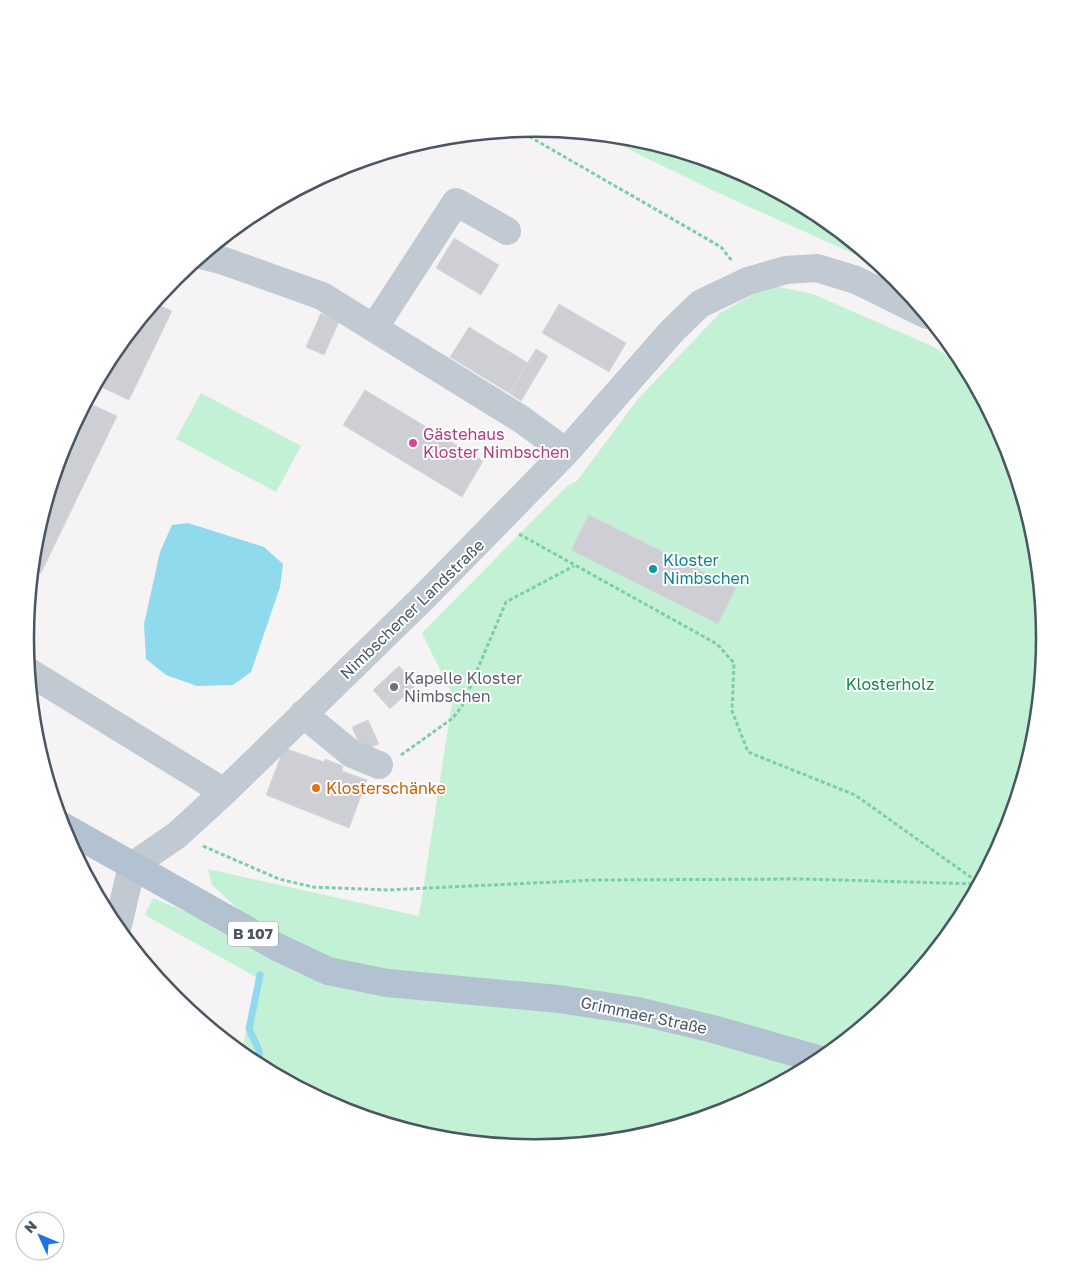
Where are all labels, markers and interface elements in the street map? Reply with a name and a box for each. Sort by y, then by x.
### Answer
place label: Gästehaus Kloster Nimbschen [423,424,569,462]
marker: Gästehaus Kloster Nimbschen [407,437,419,449]
street label: Nimbschener Landstraße [336,535,488,683]
place label: Kloster Nimbschen [663,550,750,588]
marker: Kloster Nimbschen [647,563,659,575]
place label: Kapelle Kloster Nimbschen [404,668,522,706]
park label: Klosterholz [846,674,934,694]
marker: Kapelle Kloster Nimbschen [388,681,400,693]
place label: Klosterschänke [326,778,446,798]
marker: Klosterschänke [310,782,322,794]
road number: B 107 [228,922,278,946]
street label: Grimmaer Straße [579,992,709,1038]
north arrow [15,1211,65,1261]
text: N [20,1217,40,1236]

